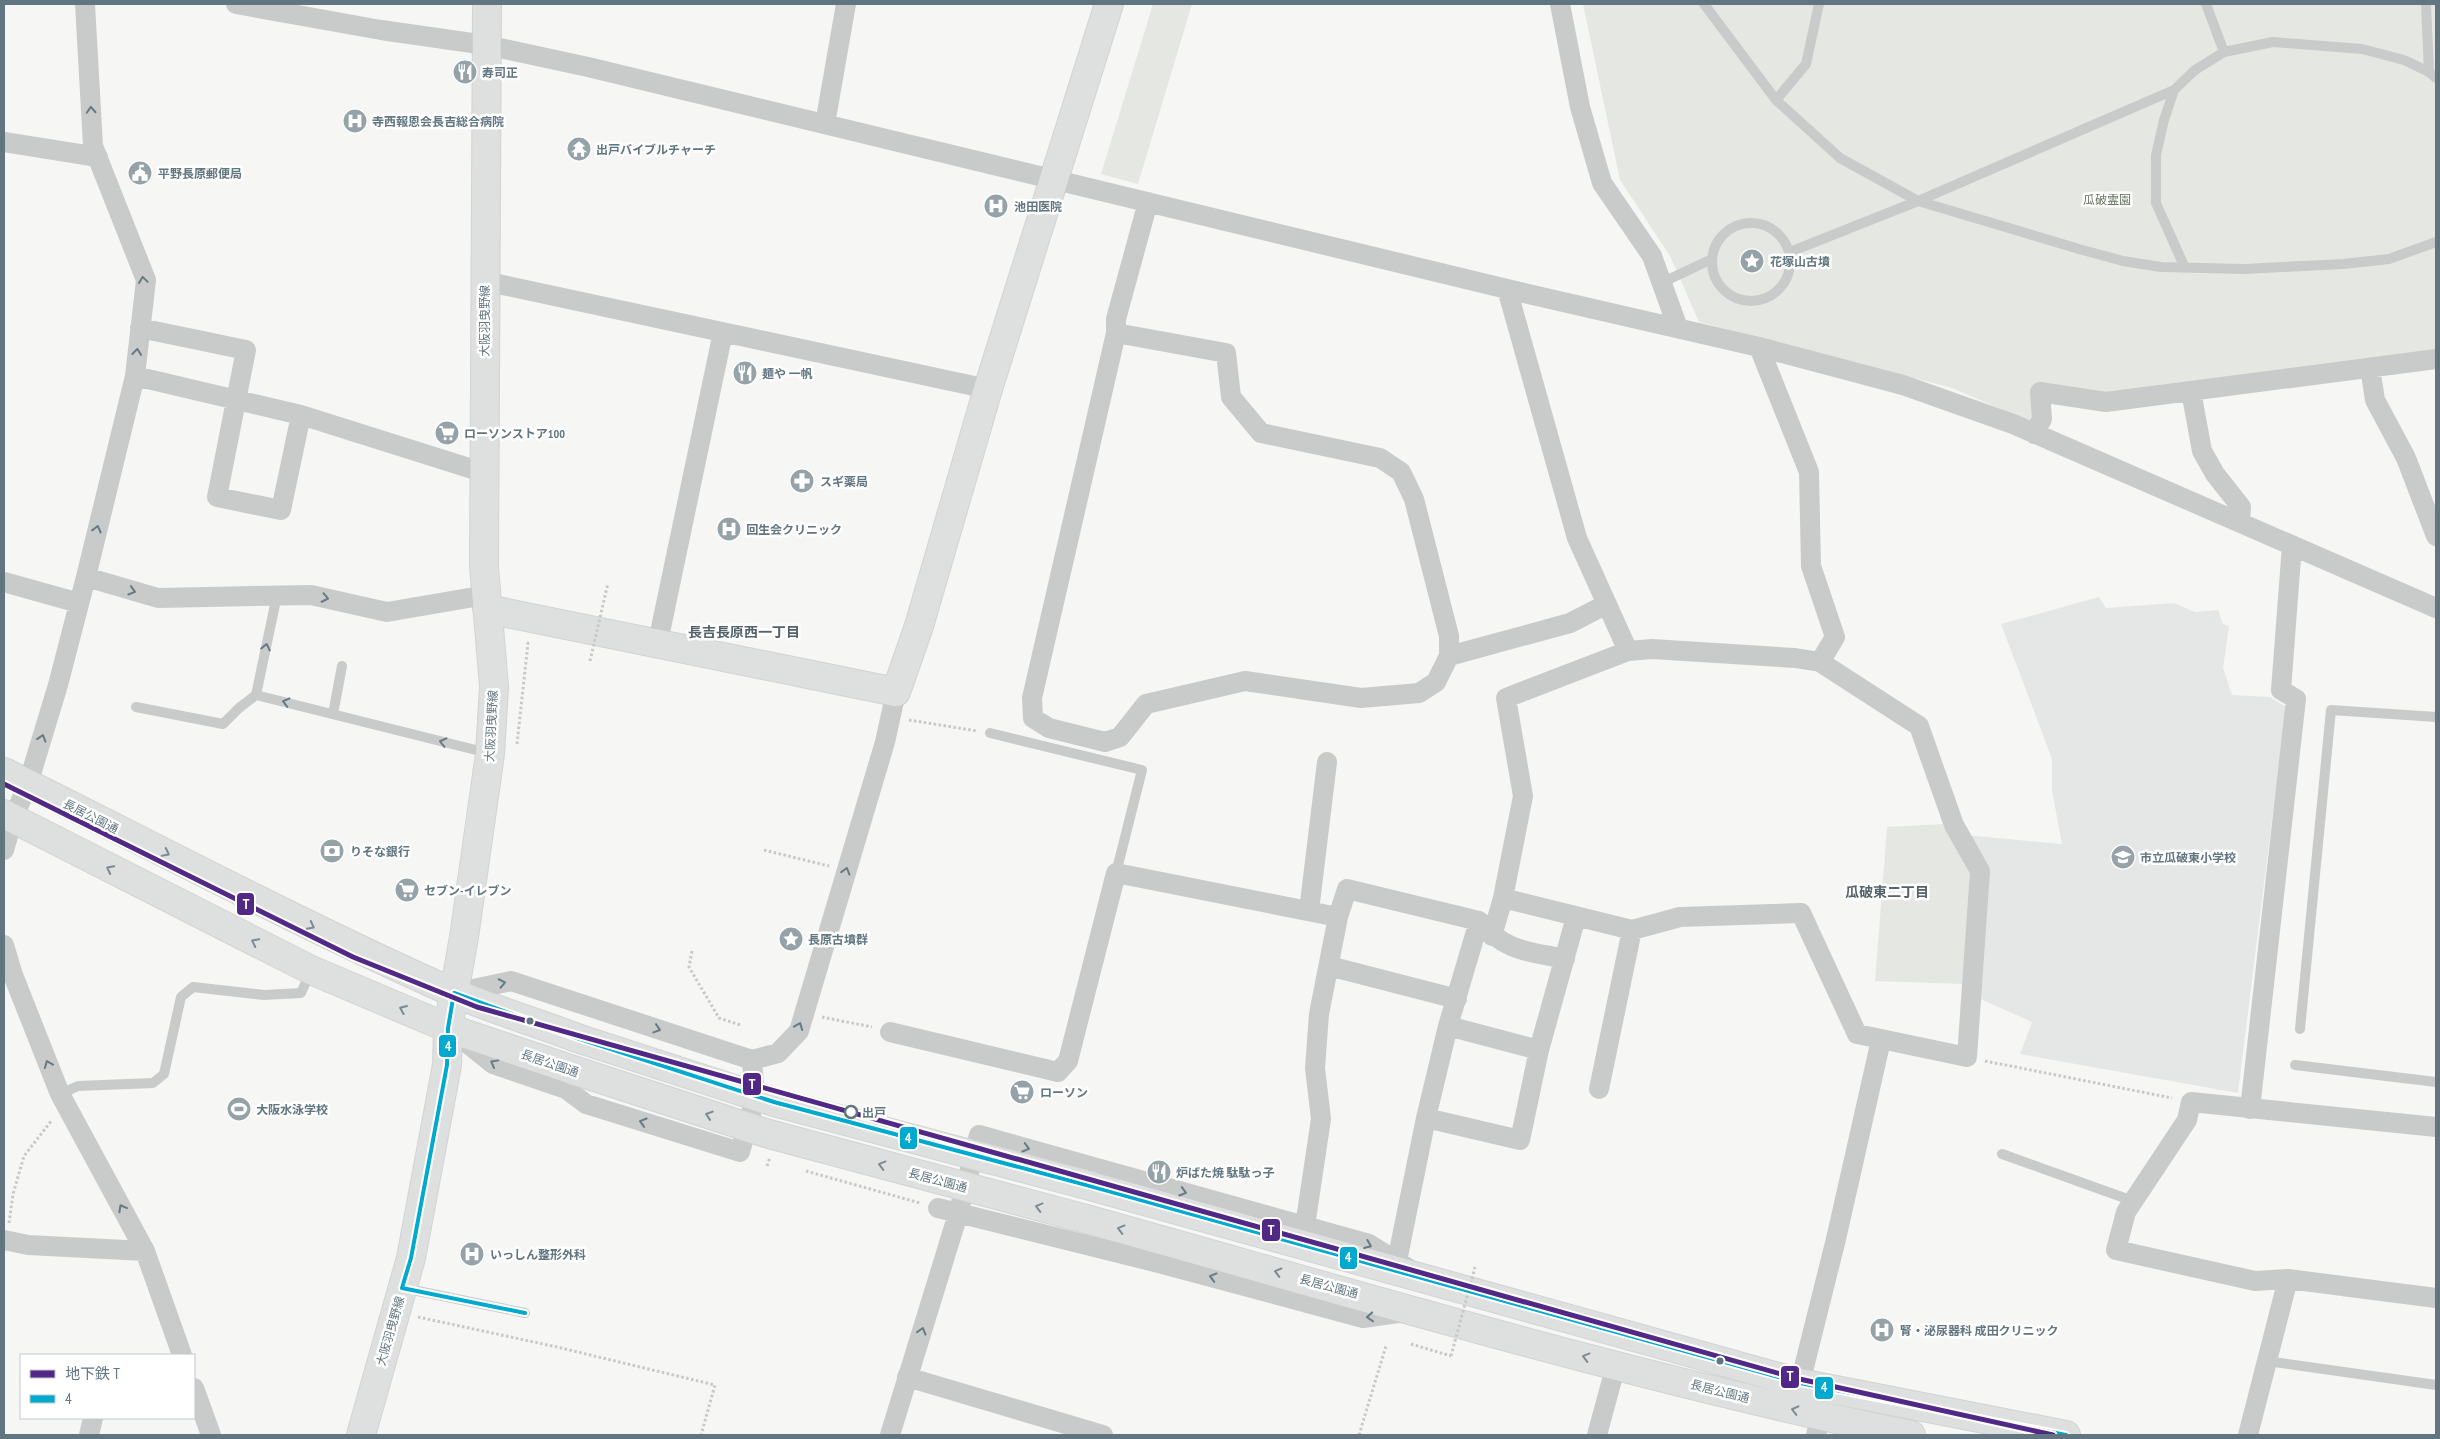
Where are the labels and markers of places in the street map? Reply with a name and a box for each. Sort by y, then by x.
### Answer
restaurant icon: 寿司正 [452,59,478,85]
place label: 寿司正 [482,65,518,80]
hospital icon: 寺西報恩会長吉総合病院 [342,108,368,134]
place label: 寺西報恩会長吉総合病院 [372,114,504,129]
temple icon: 出戸バイブルチャーチ [566,136,592,162]
place label: 出戸バイブルチャーチ [596,142,716,157]
public building icon: 平野長原郵便局 [127,160,153,186]
place label: 平野長原郵便局 [158,166,242,181]
hospital icon: 池田医院 [983,193,1009,219]
place label: 池田医院 [1014,199,1062,214]
place icon: 花塚山古墳 [1739,248,1765,274]
place label: 花塚山古墳 [1770,254,1830,269]
restaurant icon: 麺や 一帆 [732,360,758,386]
place label: 麺や 一帆 [762,366,812,381]
supermarket icon: ローソンストア100 [434,420,460,446]
place label: ローソンストア100 [464,426,565,441]
pharmacy icon: スギ薬局 [789,468,815,494]
place label: スギ薬局 [820,474,868,489]
hospital icon: 回生会クリニック [716,516,742,542]
place label: 回生会クリニック [746,522,842,537]
bank icon: りそな銀行 [319,838,345,864]
place label: りそな銀行 [350,844,410,859]
school or university icon: 市立瓜破東小学校 [2110,844,2136,870]
place label: 市立瓜破東小学校 [2140,850,2236,865]
supermarket icon: セブン-イレブン [394,877,420,903]
place label: セブン-イレブン [424,883,512,898]
place icon: 長原古墳群 [778,926,804,952]
place label: 長原古墳群 [808,932,868,947]
unlabelled marker [525,1016,535,1026]
supermarket icon: ローソン [1009,1079,1035,1105]
place label: ローソン [1040,1085,1088,1100]
sports icon: 大阪水泳学校 [226,1096,252,1122]
place label: 大阪水泳学校 [256,1102,328,1117]
marker: 出戸 [844,1105,858,1119]
place label: 出戸 [862,1105,886,1120]
restaurant icon: 炉ばた焼 駄駄っ子 [1146,1159,1172,1185]
place label: 炉ばた焼 駄駄っ子 [1176,1165,1274,1180]
hospital icon: いっしん整形外科 [459,1241,485,1267]
place label: いっしん整形外科 [490,1247,586,1262]
hospital icon: 腎・泌尿器科 成田クリニック [1869,1317,1895,1343]
place label: 腎・泌尿器科 成田クリニック [1900,1323,2058,1338]
unlabelled marker [1715,1356,1725,1366]

